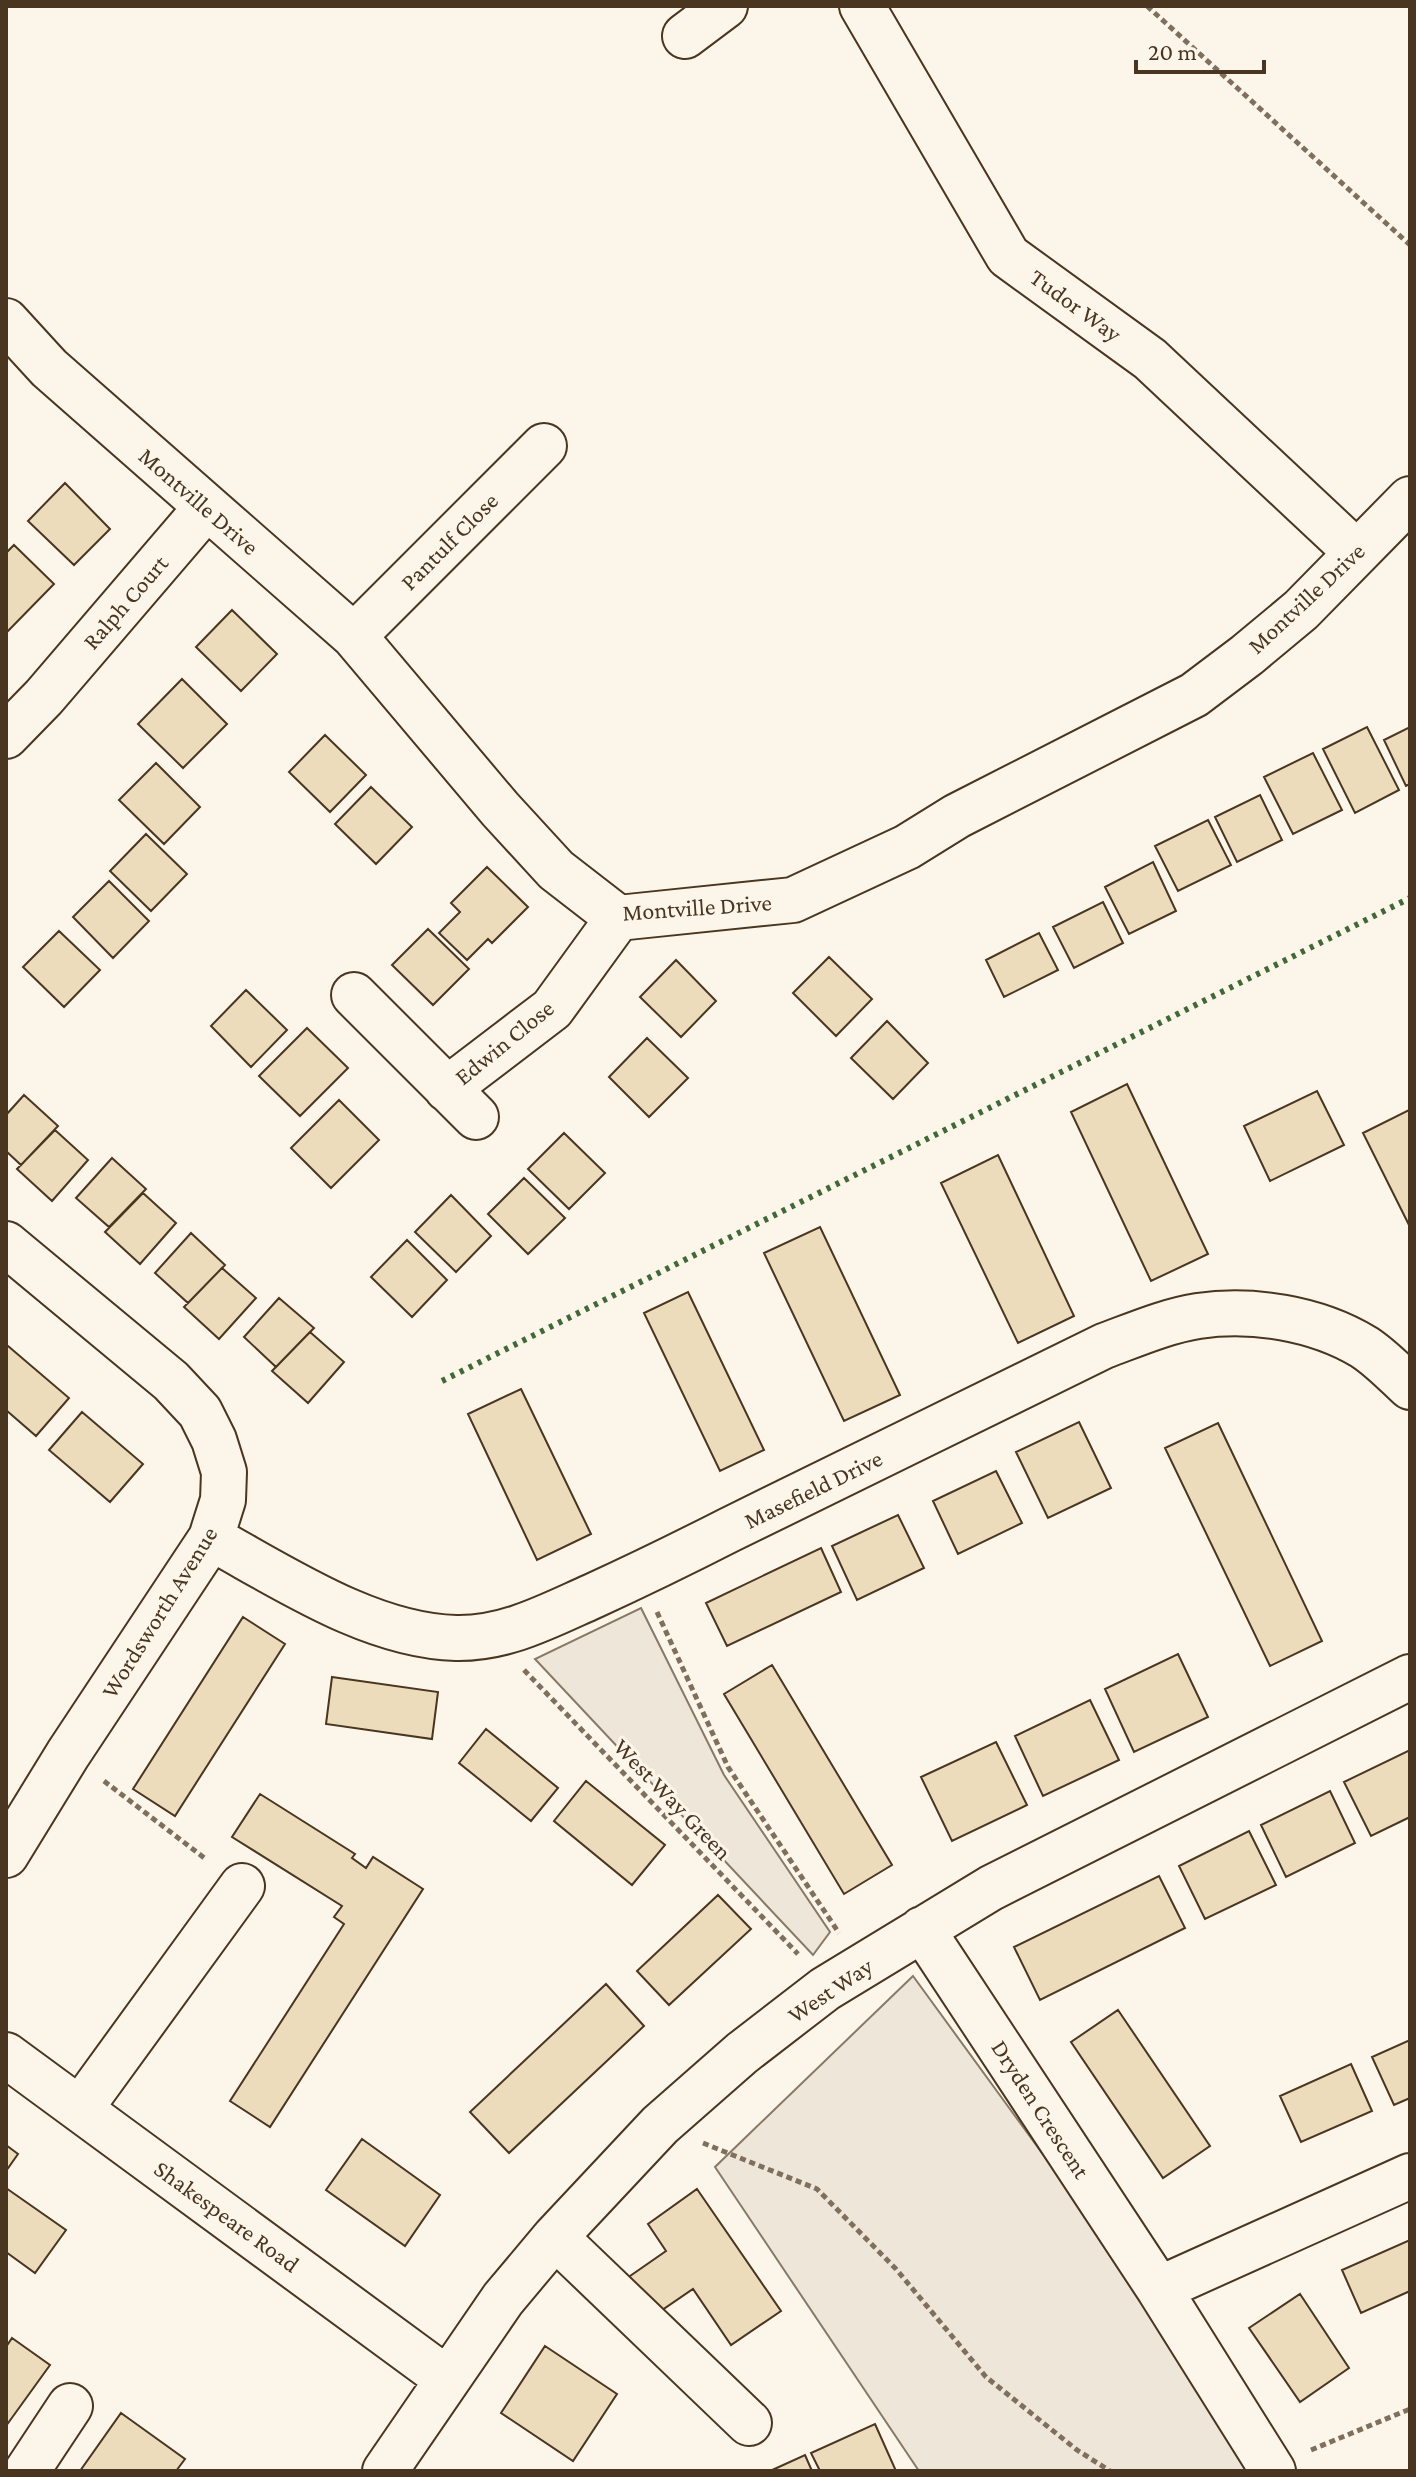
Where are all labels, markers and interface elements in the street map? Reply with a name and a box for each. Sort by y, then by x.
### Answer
scale bar [1136,24,1264,74]
text: 20 m [1148,38,1197,65]
street label: Tudor Way [1025,263,1128,348]
street label: Montville Drive [134,442,264,560]
street label: Pantulf Close [395,487,503,595]
street label: Montville Drive [1242,537,1370,659]
street label: Ralph Court [77,549,174,655]
street label: Montville Drive [621,888,773,926]
street label: Edwin Close [449,994,559,1090]
street label: Masefield Drive [740,1444,886,1534]
street label: Wordsworth Avenue [95,1521,223,1703]
street label: West Way Green [608,1733,738,1865]
street label: West Way [782,1951,878,2028]
street label: Dryden Crescent [986,2035,1096,2184]
street label: Shakespeare Road [149,2154,305,2278]

